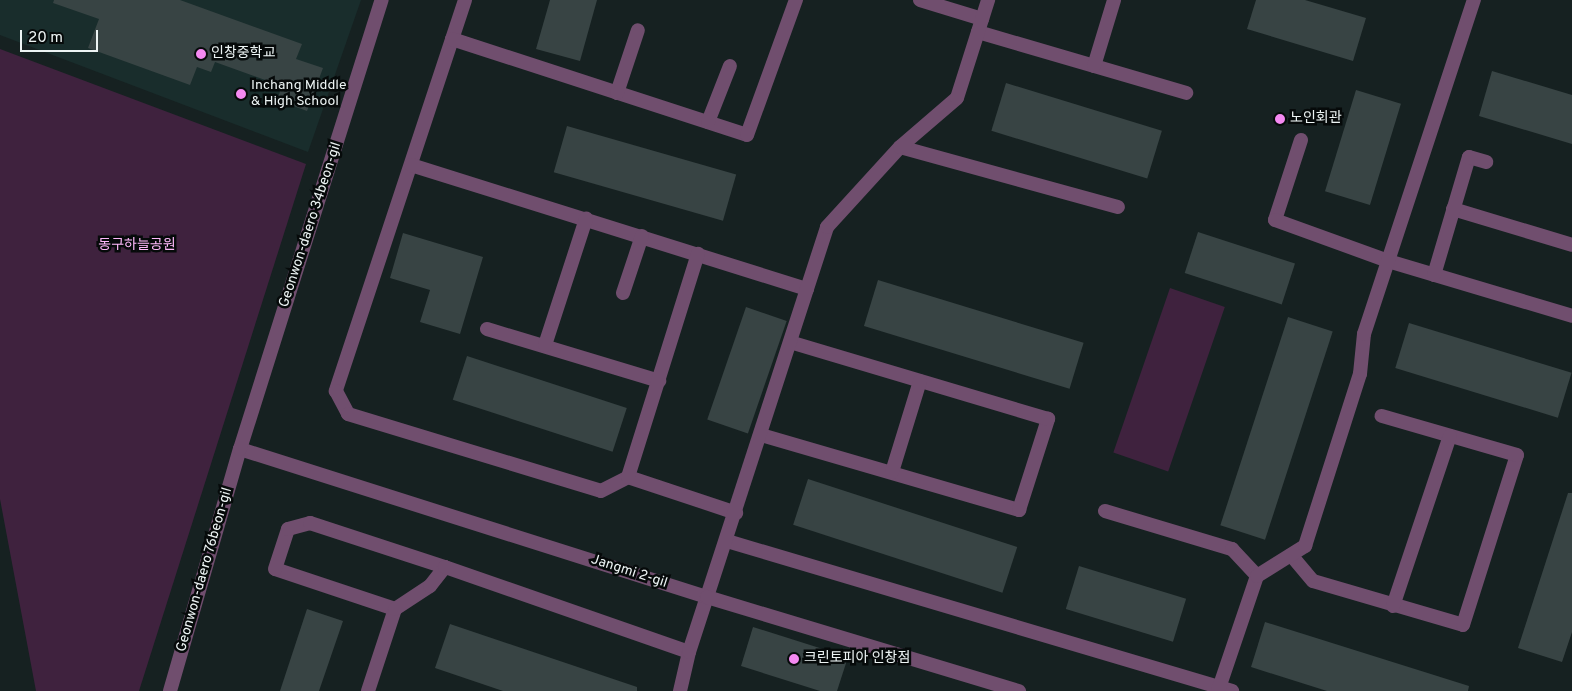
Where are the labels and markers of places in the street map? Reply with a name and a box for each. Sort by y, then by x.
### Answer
place label: 인창중학교 [211,46,275,62]
marker: 인창중학교 [195,48,207,60]
place label: Inchang Middle & High School [251,78,347,110]
marker: Inchang Middle & High School [235,88,247,100]
place label: 노인회관 [1290,111,1342,127]
marker: 노인회관 [1274,113,1286,125]
place label: 크린토피아 인창점 [804,651,910,667]
marker: 크린토피아 인창점 [788,653,800,665]

